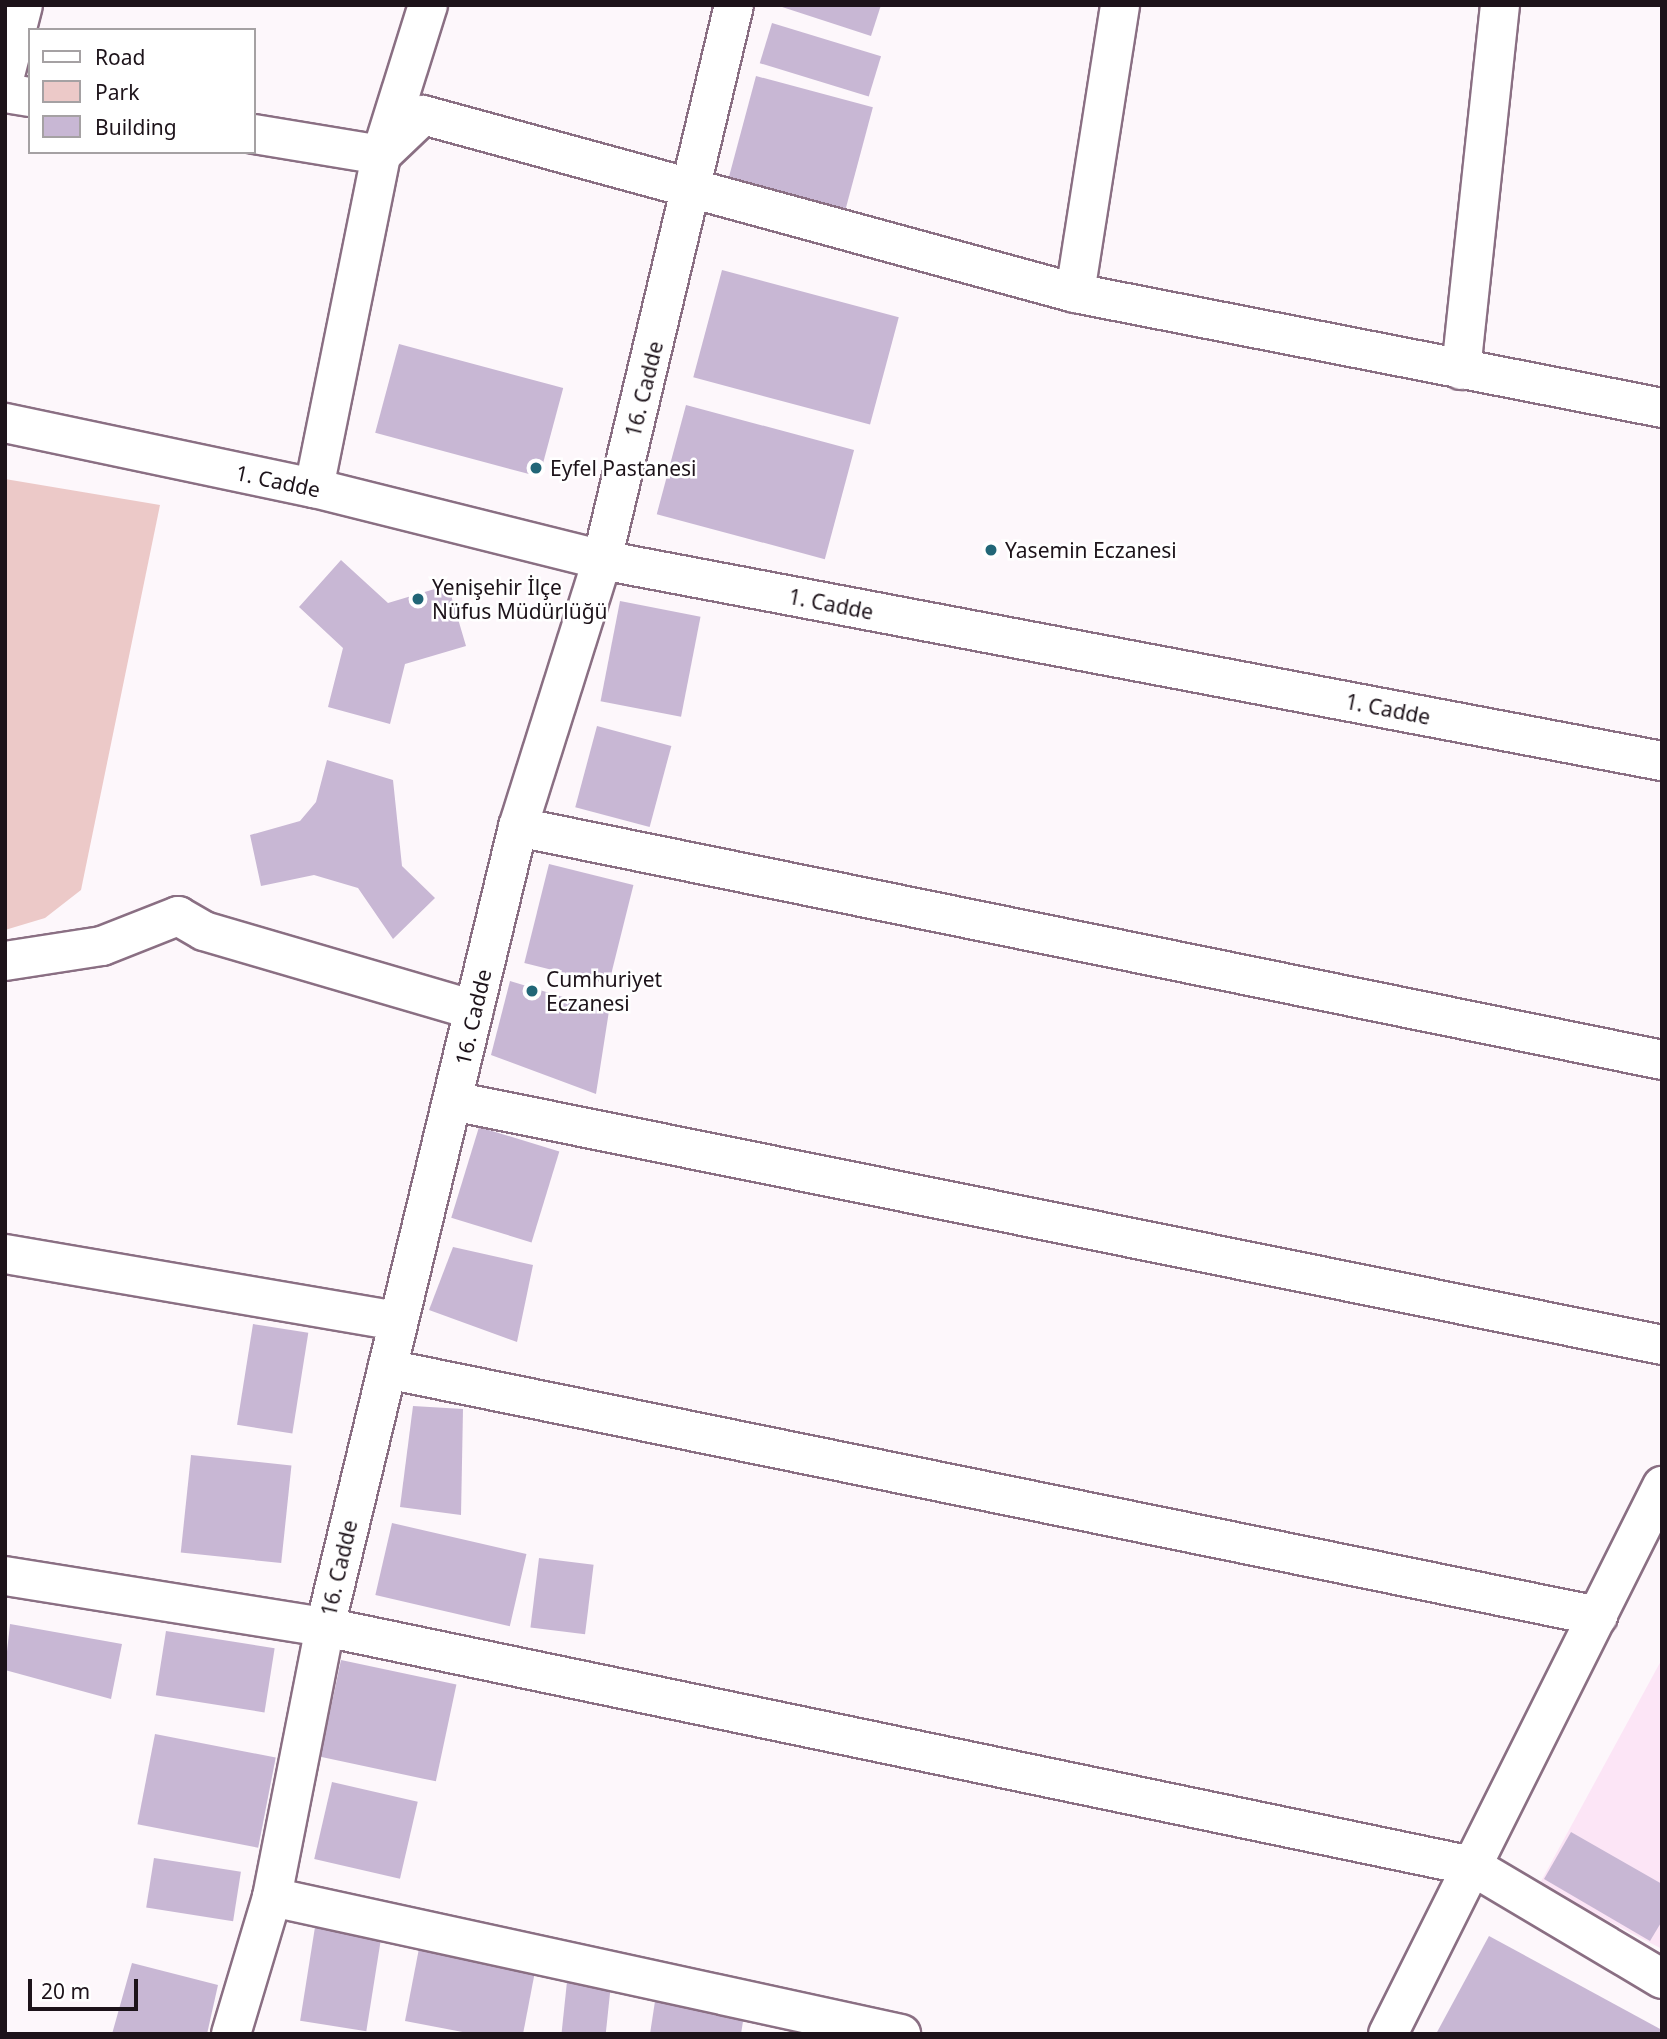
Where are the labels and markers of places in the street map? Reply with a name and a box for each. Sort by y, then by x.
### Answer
place label: Eyfel Pastanesi [550,455,697,481]
marker: Eyfel Pastanesi [528,460,544,476]
place label: Yasemin Eczanesi [1005,537,1177,563]
marker: Yasemin Eczanesi [983,542,999,558]
place label: Yenişehir İlçe Nüfus Müdürlüğü [432,574,608,624]
marker: Yenişehir İlçe Nüfus Müdürlüğü [410,591,426,607]
place label: Cumhuriyet Eczanesi [546,966,662,1016]
marker: Cumhuriyet Eczanesi [524,983,540,999]

